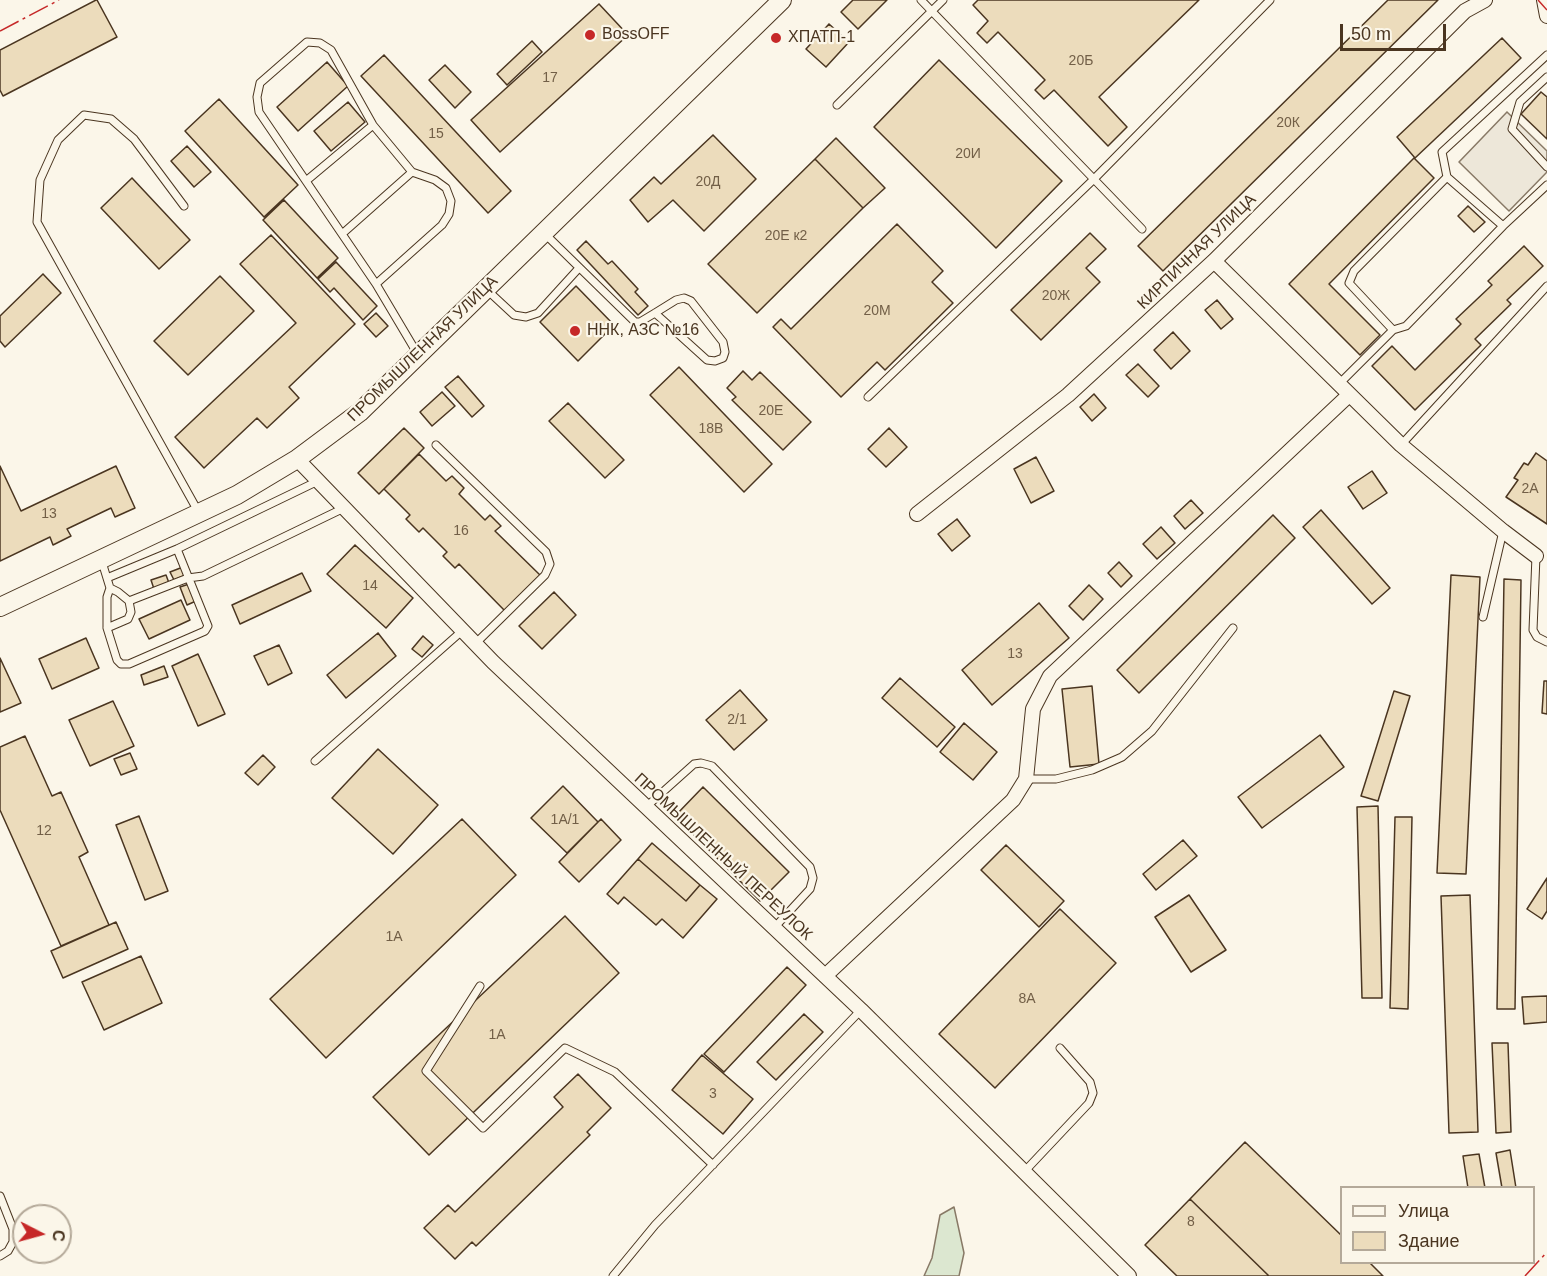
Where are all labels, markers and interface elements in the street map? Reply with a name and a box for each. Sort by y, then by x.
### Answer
scale bar [1343,12,1450,50]
text: 50 m [1351,24,1391,44]
place label: BossOFF [602,25,670,45]
marker: BossOFF [583,28,597,42]
place label: ХПАТП-1 [788,28,855,48]
marker: ХПАТП-1 [769,31,783,45]
house number: 20Б [1069,53,1093,69]
house number: 17 [542,70,558,86]
house number: 20К [1276,115,1300,131]
house number: 15 [428,126,444,142]
house number: 20И [955,146,981,162]
house number: 20Д [695,174,721,190]
street label: КИРПИЧНАЯ УЛИЦА [1134,190,1260,314]
house number: 20Е к2 [765,228,807,244]
street label: ПРОМЫШЛЕННАЯ УЛИЦА [344,272,502,426]
house number: 20Ж [1042,288,1070,304]
house number: 20М [863,303,891,319]
place label: ННК, АЗС №16 [587,321,699,341]
marker: ННК, АЗС №16 [568,324,582,338]
house number: 20Е [759,403,783,419]
house number: 18В [699,421,723,437]
house number: 2А [1521,481,1539,497]
house number: 13 [41,506,57,522]
house number: 16 [453,523,469,539]
house number: 14 [362,578,378,594]
house number: 13 [1007,646,1023,662]
house number: 2/1 [727,712,747,728]
street label: ПРОМЫШЛЕННЫЙ ПЕРЕУЛОК [630,769,816,945]
house number: 1А/1 [551,812,579,828]
house number: 12 [36,823,52,839]
house number: 1А [385,929,403,945]
house number: 8А [1018,991,1036,1007]
house number: 1А [488,1027,506,1043]
house number: 3 [709,1086,717,1102]
legend [1340,1186,1535,1264]
text: Улица [1398,1201,1449,1221]
north arrow [12,1204,72,1264]
house number: 8 [1187,1214,1195,1230]
text: С [49,1229,67,1242]
text: Здание [1398,1231,1459,1251]

